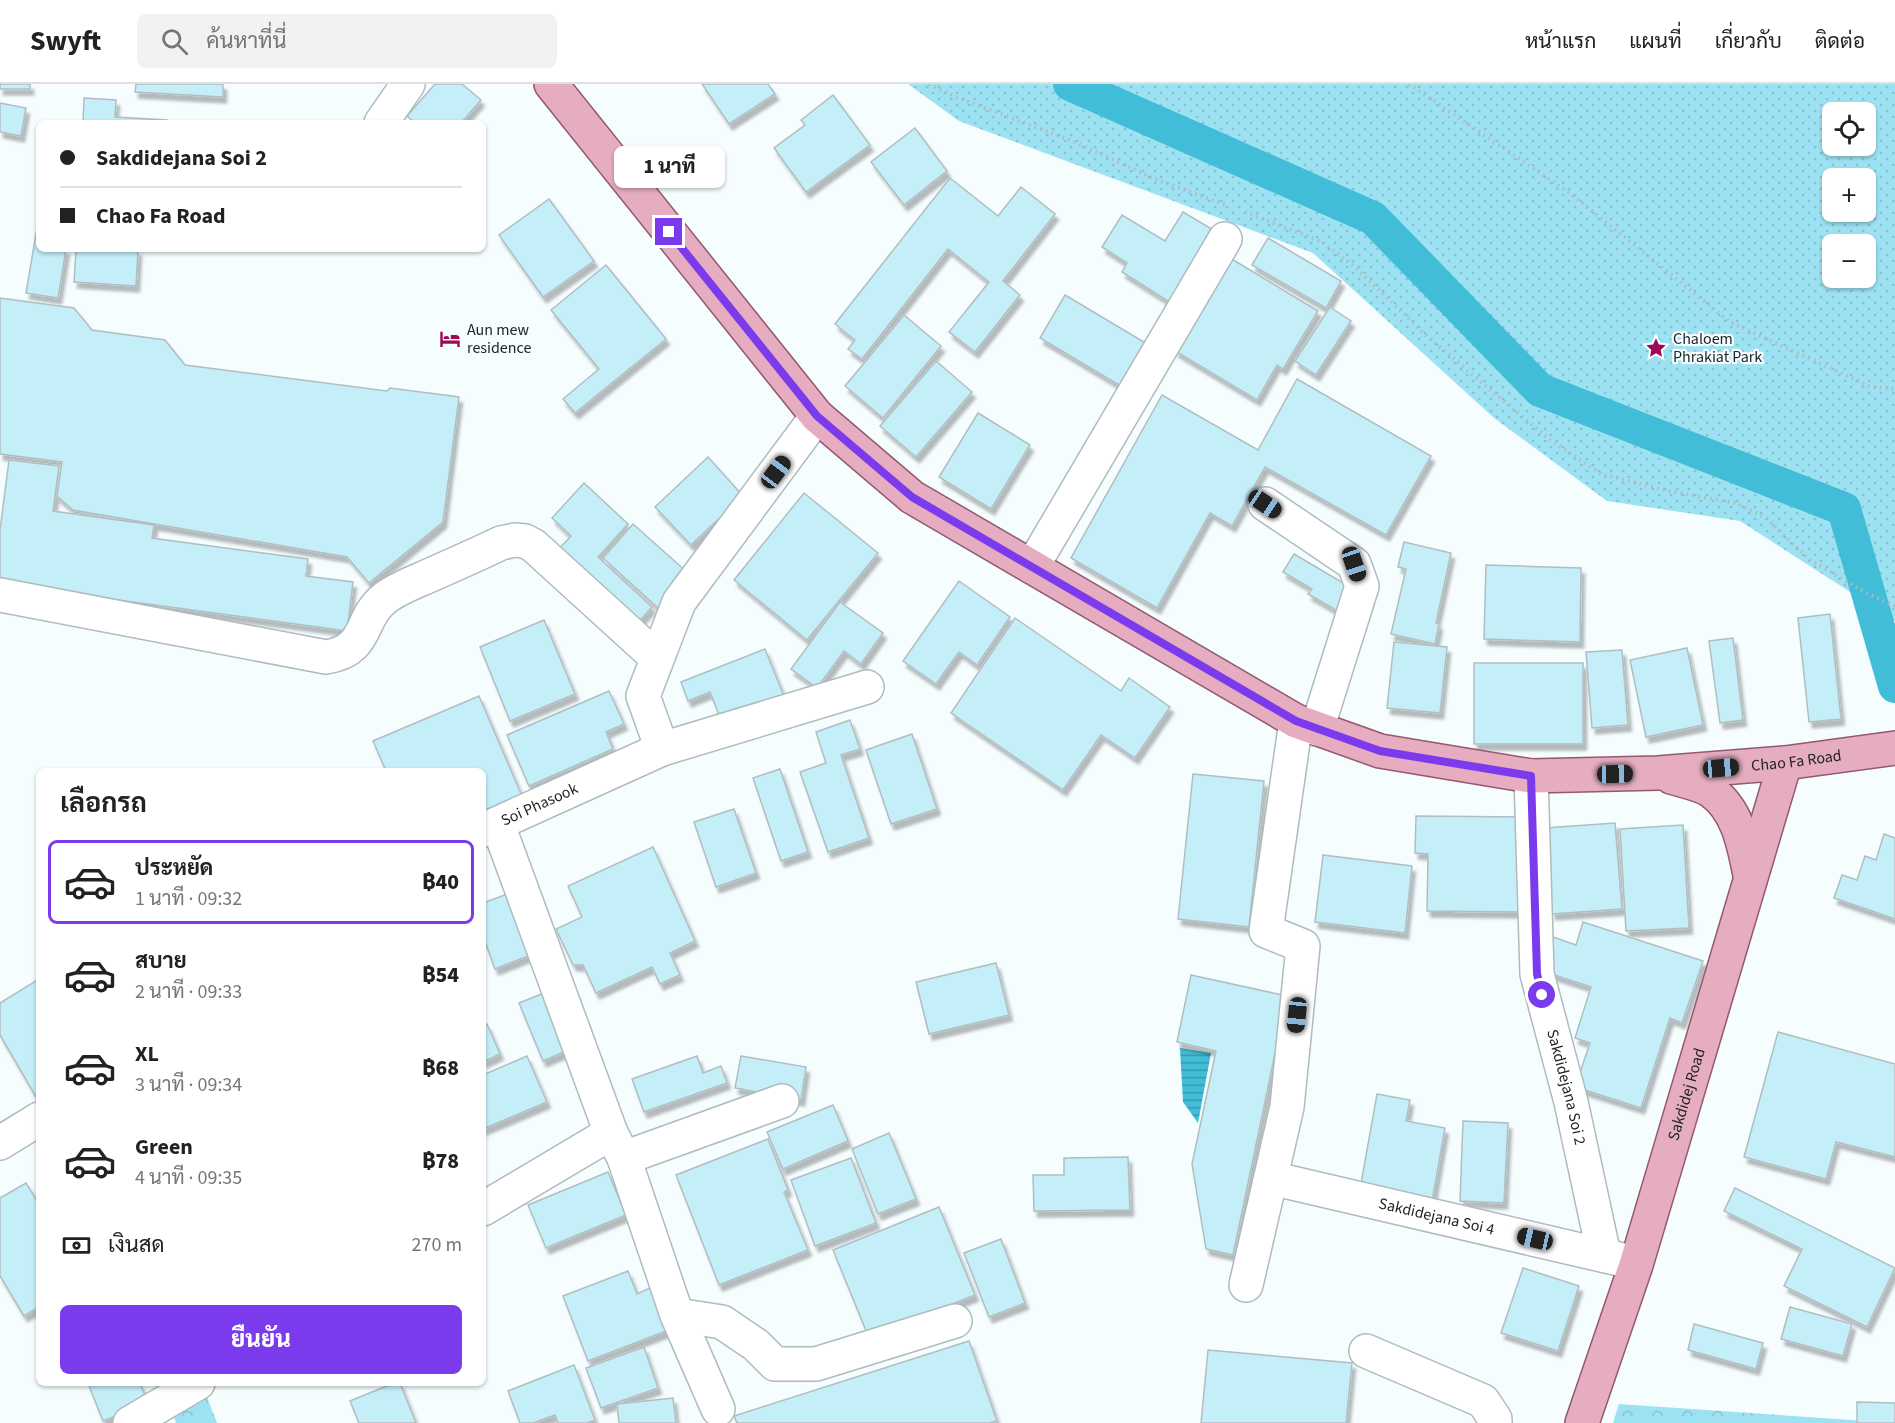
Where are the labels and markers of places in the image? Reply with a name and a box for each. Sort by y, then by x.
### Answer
place label: Aun mew residence [467,319,531,359]
hotel icon: Aun mew residence [438,327,462,351]
place label: Chaloem Phrakiat Park [1673,328,1762,368]
place icon: Chaloem Phrakiat Park [1644,336,1668,360]

